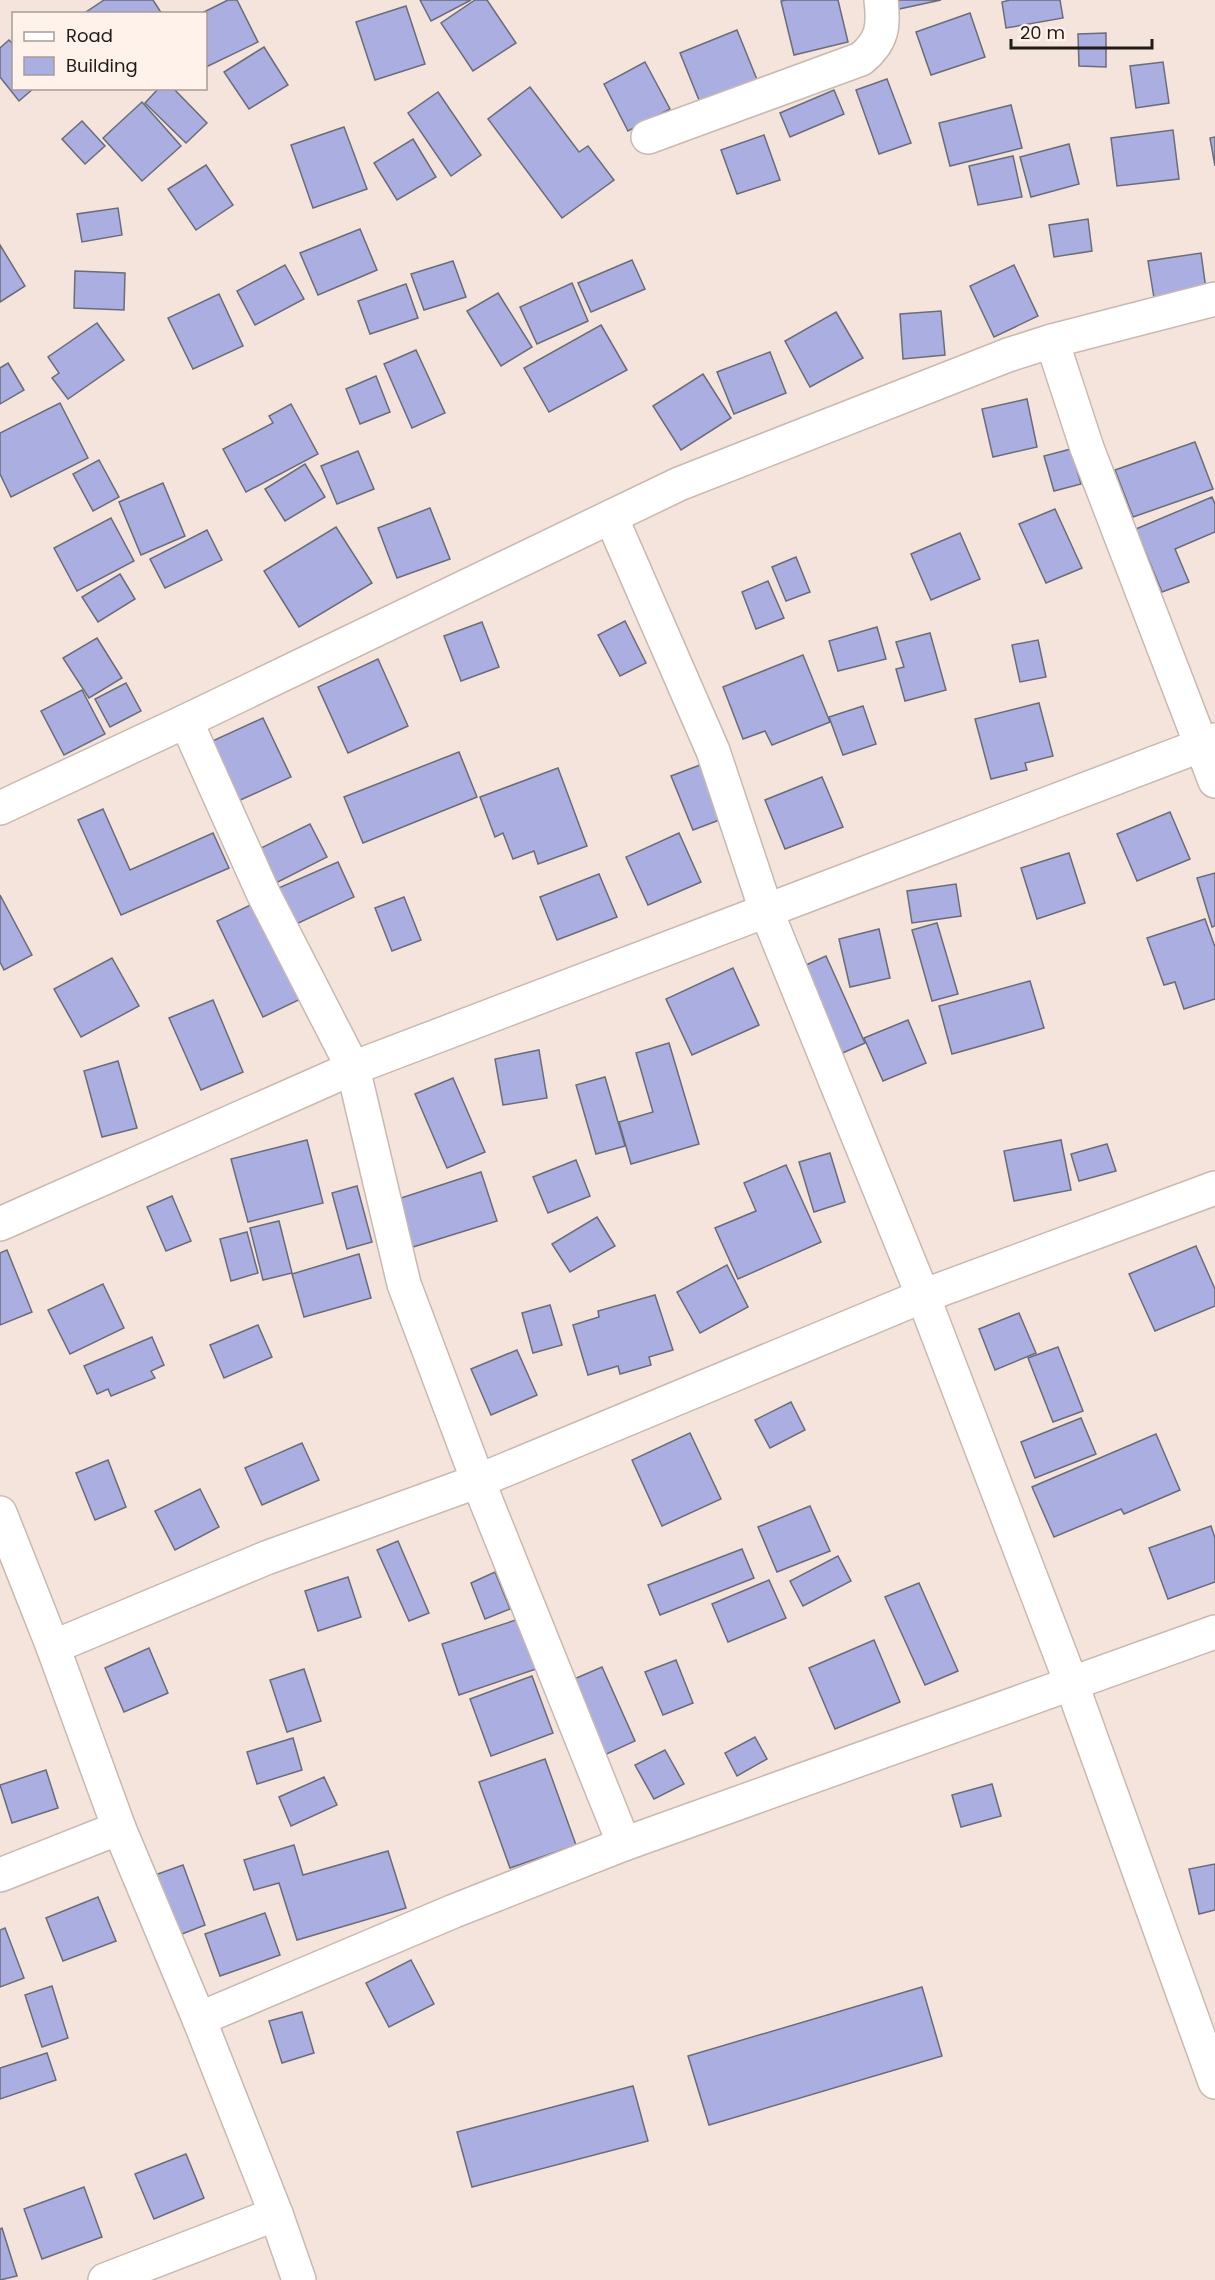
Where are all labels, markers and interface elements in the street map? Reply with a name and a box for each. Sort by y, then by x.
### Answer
legend [12,12,207,90]
scale bar [1011,12,1152,50]
text: 20 m [1020,20,1065,45]
text: Road [66,23,113,48]
text: Building [66,53,138,78]

